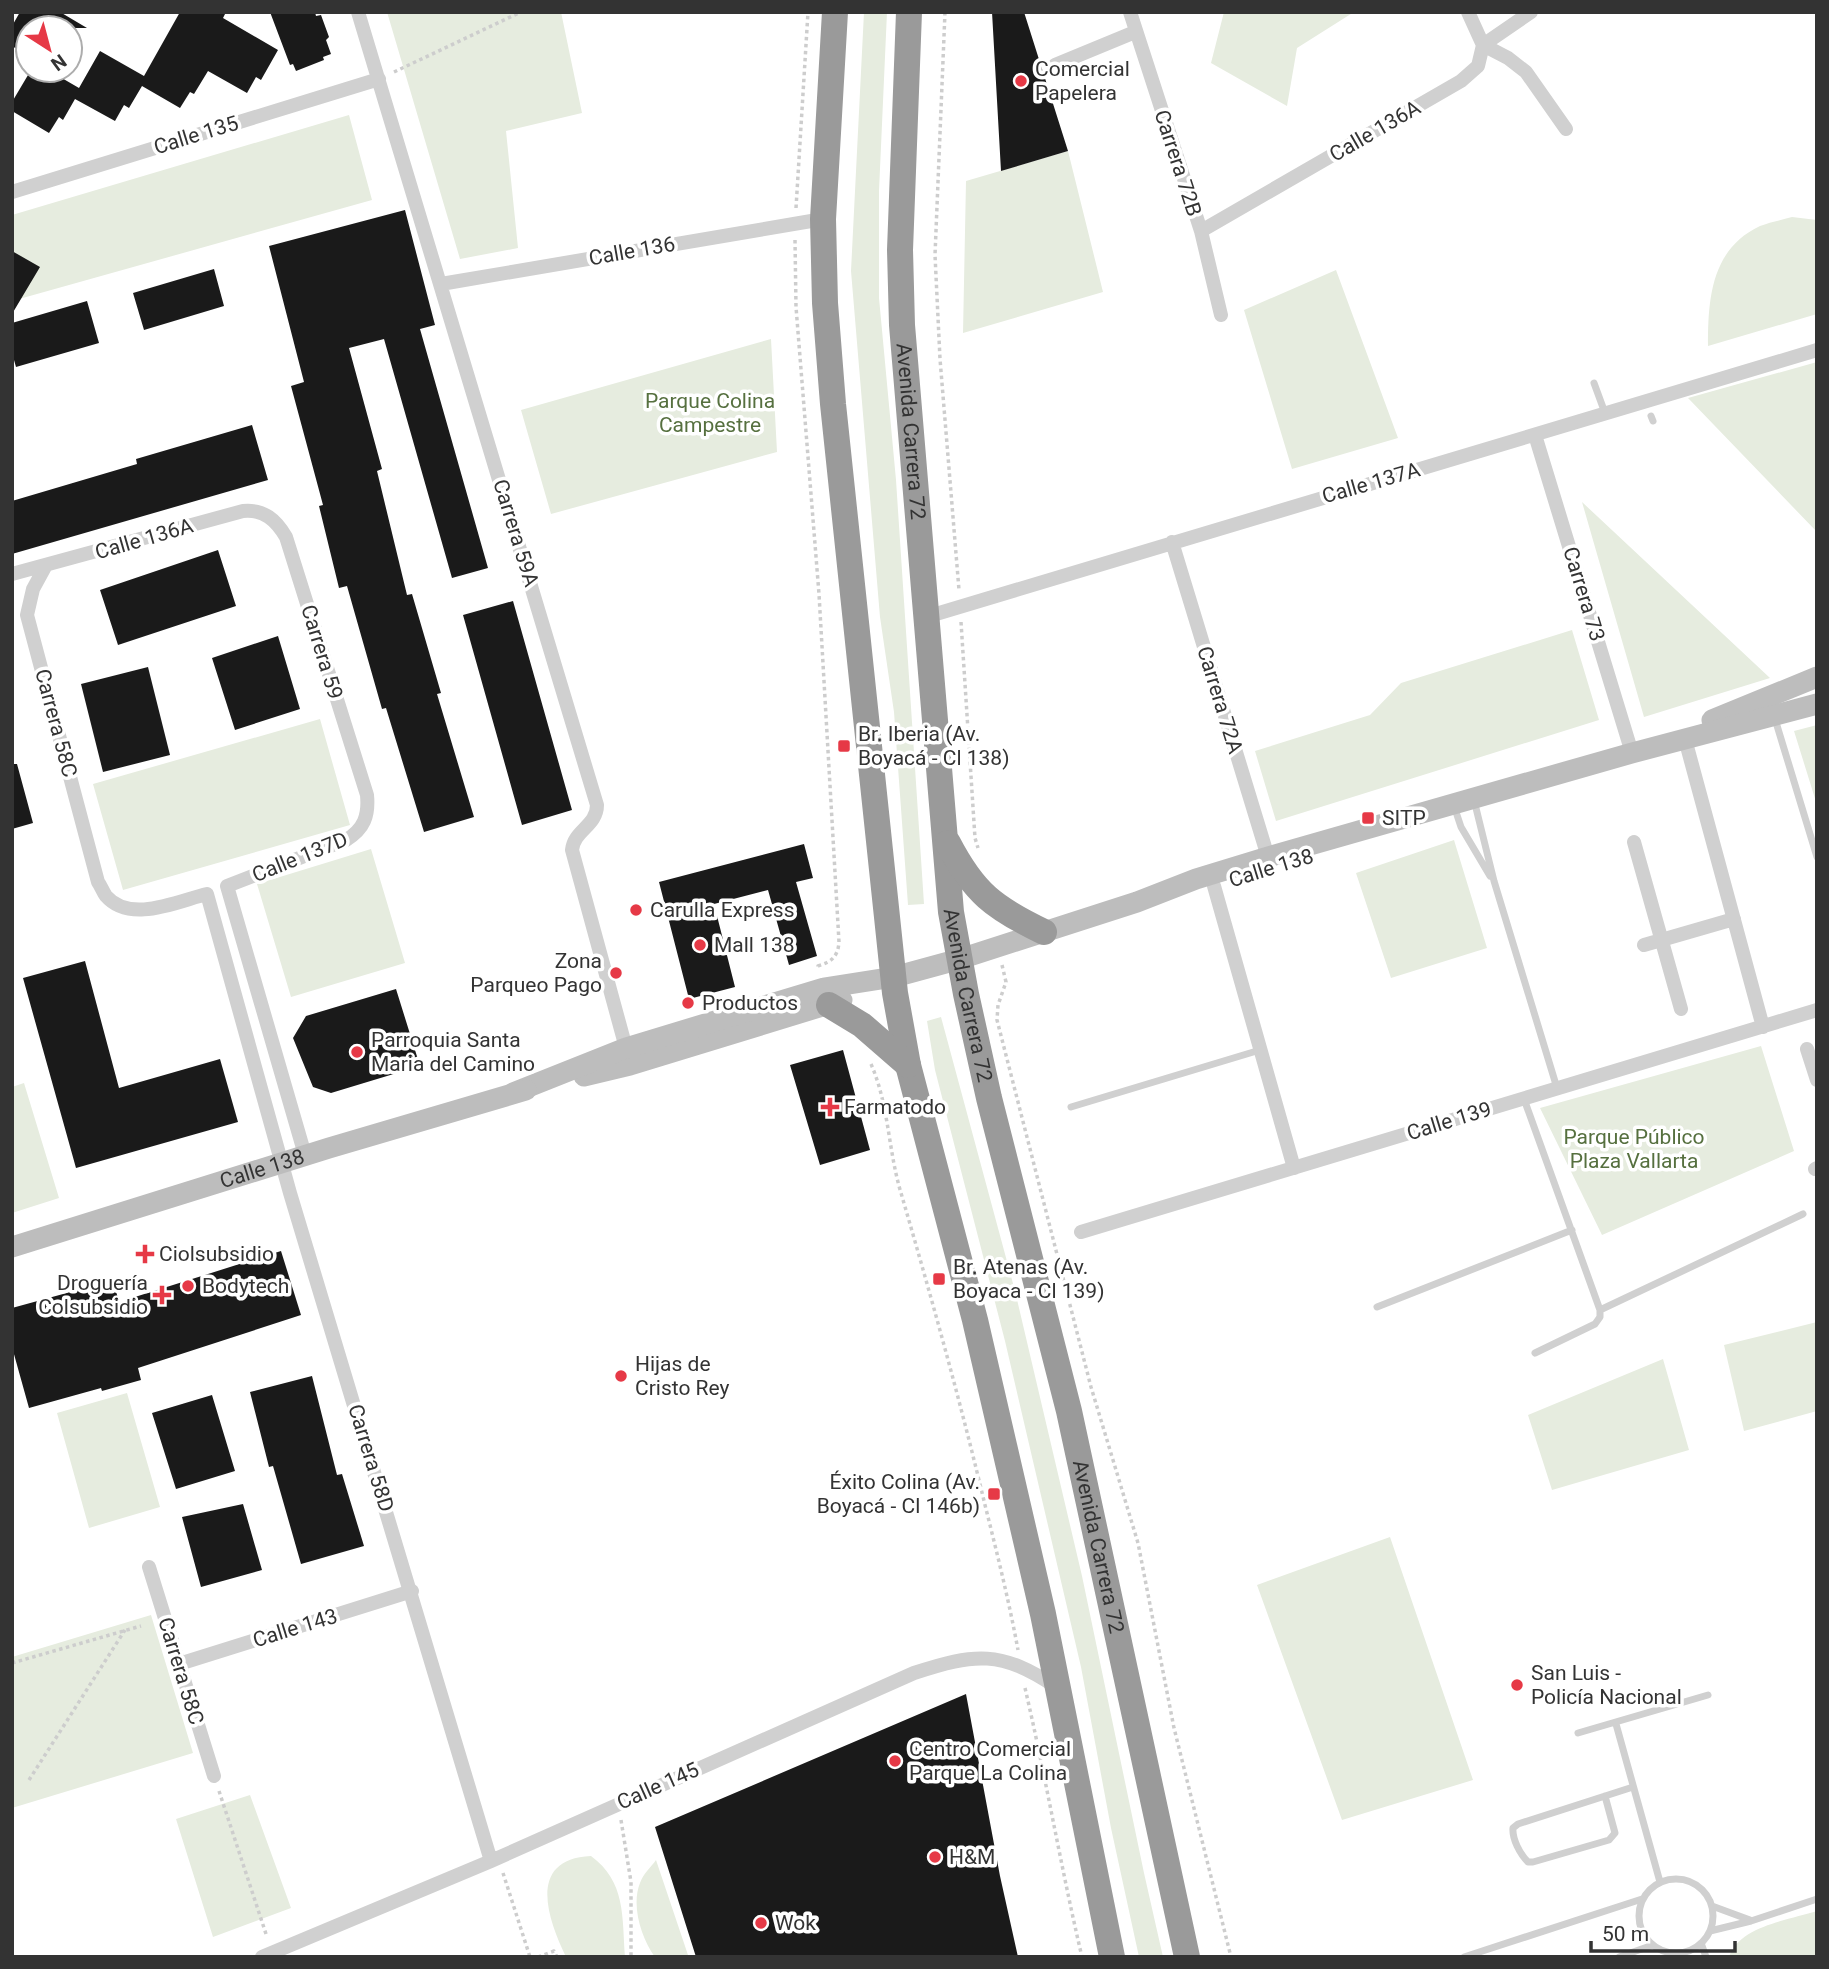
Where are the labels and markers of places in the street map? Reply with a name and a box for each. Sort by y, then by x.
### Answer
place label: Comercial Papelera [1035,57,1130,105]
marker: Comercial Papelera [1013,73,1029,89]
place label: Br. Iberia (Av. Boyacá - Cl 138) [858,722,1009,770]
marker: Br. Iberia (Av. Boyacá - Cl 138) [836,738,852,754]
place label: SITP [1382,806,1426,830]
marker: SITP [1360,810,1376,826]
place label: Carulla Express [650,898,795,922]
marker: Carulla Express [628,902,644,918]
place label: Mall 138 [714,933,795,957]
marker: Mall 138 [692,937,708,953]
place label: Zona Parqueo Pago [470,949,602,997]
marker: Zona Parqueo Pago [608,965,624,981]
place label: Productos [702,991,798,1015]
marker: Productos [680,995,696,1011]
place label: Parroquia Santa Maria del Camino [371,1028,535,1076]
marker: Parroquia Santa Maria del Camino [349,1044,365,1060]
place label: Farmatodo [844,1095,946,1119]
marker: Farmatodo [822,1099,838,1115]
place label: Ciolsubsidio [159,1242,274,1266]
marker: Ciolsubsidio [137,1246,153,1262]
place label: Br. Atenas (Av. Boyaca - Cl 139) [953,1255,1104,1303]
place label: Droguería Colsubsidio [38,1271,148,1319]
marker: Br. Atenas (Av. Boyaca - Cl 139) [931,1271,947,1287]
place label: Bodytech [202,1274,289,1298]
marker: Bodytech [180,1278,196,1294]
marker: Droguería Colsubsidio [154,1287,170,1303]
place label: Hijas de Cristo Rey [635,1352,730,1400]
marker: Hijas de Cristo Rey [613,1368,629,1384]
place label: Éxito Colina (Av. Boyacá - Cl 146b) [817,1470,980,1518]
marker: Éxito Colina (Av. Boyacá - Cl 146b) [986,1486,1002,1502]
place label: San Luis - Policía Nacional [1531,1661,1682,1709]
marker: San Luis - Policía Nacional [1509,1677,1525,1693]
place label: Centro Comercial Parque La Colina [909,1737,1071,1785]
marker: Centro Comercial Parque La Colina [887,1753,903,1769]
place label: H&M [949,1845,995,1869]
marker: H&M [927,1849,943,1865]
place label: Wok [775,1911,816,1935]
marker: Wok [753,1915,769,1931]

